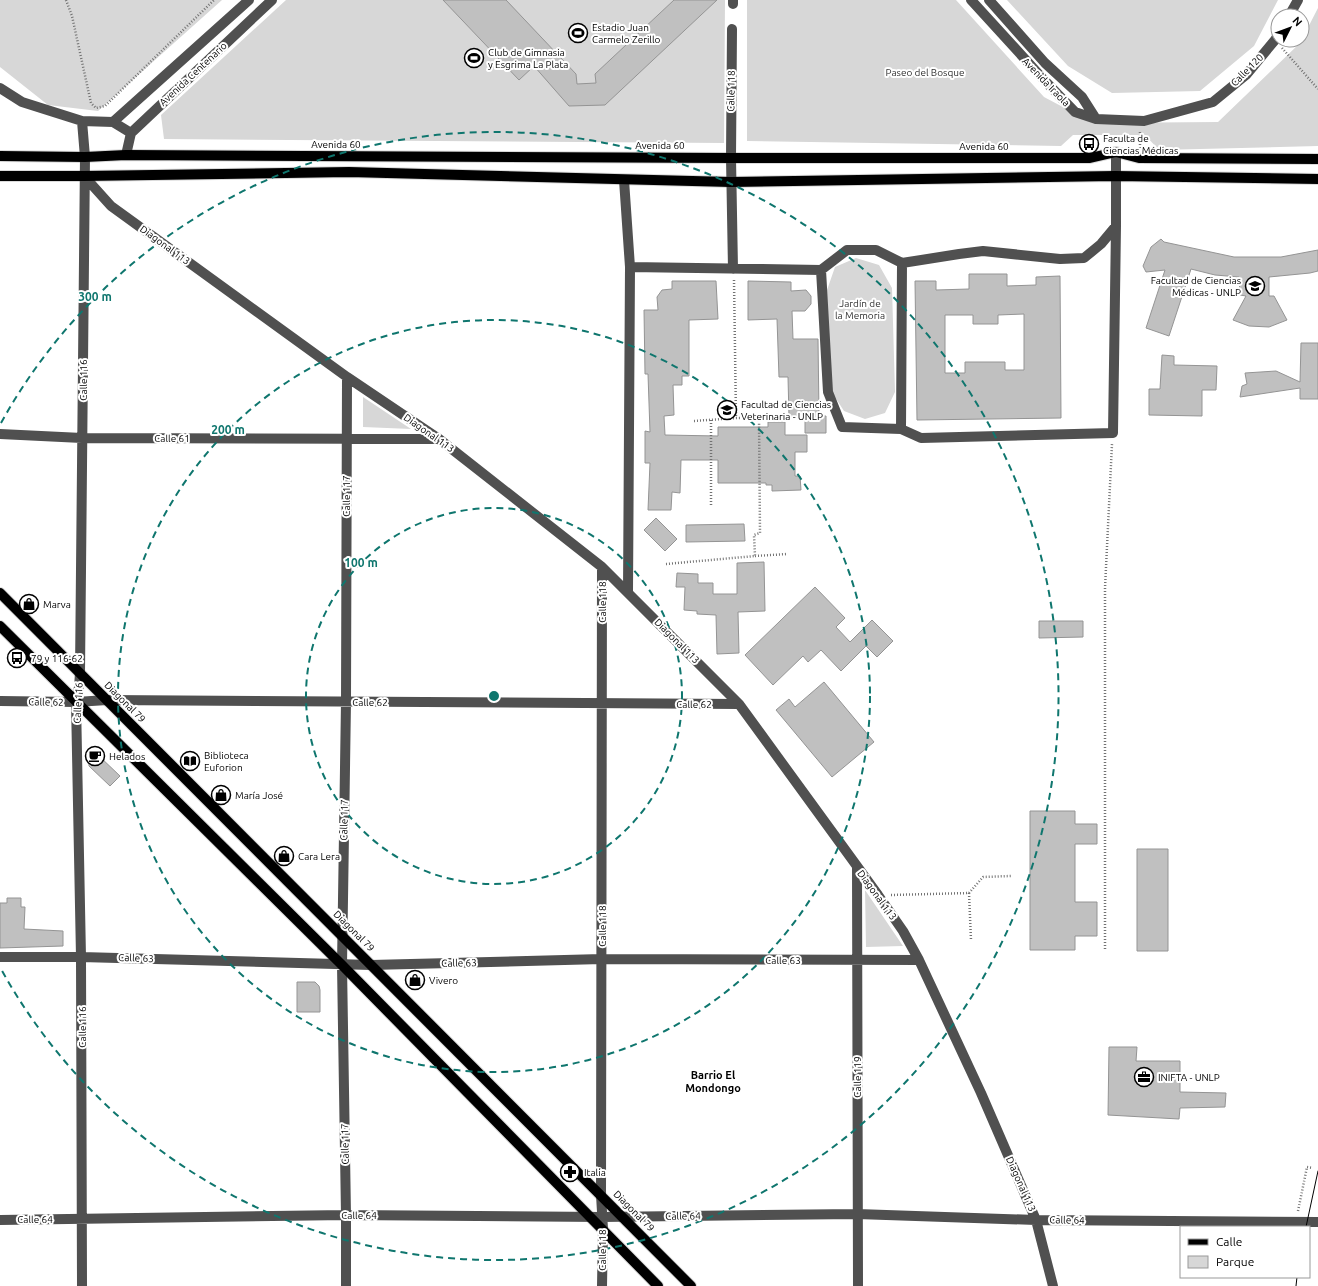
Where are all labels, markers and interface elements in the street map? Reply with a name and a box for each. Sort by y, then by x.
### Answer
north arrow [1270,8,1310,48]
text: N [1290,14,1305,28]
sports icon: Estadio Juan Carmelo Zerillo [567,22,589,44]
place label: Estadio Juan Carmelo Zerillo [592,22,661,45]
street label: Avenida Centenario [157,40,229,108]
sports icon: Club de Gimnasia y Esgrima La Plata [463,47,485,69]
place label: Club de Gimnasia y Esgrima La Plata [488,47,568,70]
street label: Calle 120 [1229,51,1266,88]
street label: Avenida Iraola [1020,55,1072,109]
park label: Paseo del Bosque [886,67,964,78]
street label: Calle 118 [725,70,737,112]
bus stop icon: Faculta de Ciencias Médicas [1078,133,1100,155]
place label: Faculta de Ciencias Médicas [1103,133,1178,156]
street label: Avenida 60 [311,139,361,150]
street label: Avenida 60 [635,140,685,151]
street label: Avenida 60 [959,141,1009,152]
street label: Diagonal 113 [138,223,192,267]
place label: Facultad de Ciencias Médicas - UNLP [1151,275,1241,298]
school or university icon: Facultad de Ciencias Médicas - UNLP [1244,275,1266,297]
text: 300 m [78,290,112,303]
park label: Jardín de la Memoria [835,298,885,321]
street label: Calle 116 [78,359,89,401]
school or university icon: Facultad de Ciencias Veterinaria - UNLP [716,399,738,421]
place label: Facultad de Ciencias Veterinaria - UNLP [741,399,831,422]
street label: Diagonal 113 [402,412,456,454]
text: 200 m [211,423,245,436]
street label: Calle 61 [154,433,190,444]
street label: Calle 117 [341,475,352,517]
text: 100 m [344,556,378,569]
street label: Calle 118 [597,581,608,623]
shop icon: Marva [18,593,40,615]
place label: Marva [43,599,71,610]
street label: Diagonal 113 [652,616,702,666]
bus stop icon: 79 y 116-62 [6,647,28,669]
place label: 79 y 116-62 [31,653,83,664]
street label: Diagonal 79 [102,679,148,725]
street label: Calle 116 [71,682,85,724]
centre of rings [487,689,501,703]
street label: Calle 62 [28,696,64,708]
street label: Calle 62 [352,697,388,708]
street label: Calle 62 [676,699,712,710]
cafe icon: Helados [84,745,106,767]
library icon: Biblioteca Euforion [179,750,201,772]
place label: Biblioteca Euforion [204,750,249,773]
place label: Helados [109,751,145,762]
shop icon: María José [210,784,232,806]
place label: María José [235,790,283,801]
street label: Calle 117 [338,799,350,841]
shop icon: Cara Lera [273,845,295,867]
place label: Cara Lera [298,851,340,862]
street label: Diagonal 113 [855,868,899,922]
street label: Calle 118 [597,905,608,947]
street label: Diagonal 79 [331,908,377,954]
street label: Calle 63 [118,952,154,964]
street label: Calle 63 [765,955,801,966]
street label: Calle 63 [441,957,477,969]
shop icon: Vivero [404,969,426,991]
place label: Vivero [429,975,458,986]
street label: Calle 116 [77,1006,88,1048]
street label: Calle 119 [852,1056,863,1098]
office icon: INIFTA - UNLP [1133,1066,1155,1088]
district label: Barrio El Mondongo [685,1069,741,1094]
place label: INIFTA - UNLP [1158,1072,1220,1083]
street label: Calle 117 [339,1123,351,1165]
street label: Diagonal 113 [1004,1155,1038,1213]
pharmacy icon: Italia [559,1161,581,1183]
place label: Italia [584,1167,606,1178]
street label: Diagonal 79 [611,1188,657,1234]
street label: Calle 64 [341,1210,377,1221]
street label: Calle 64 [665,1210,701,1222]
street label: Calle 64 [17,1214,53,1225]
street label: Calle 64 [1049,1214,1085,1226]
legend [1180,1226,1310,1278]
street label: Calle 118 [597,1229,608,1271]
text: Calle [1216,1235,1242,1248]
text: Parque [1216,1255,1254,1268]

